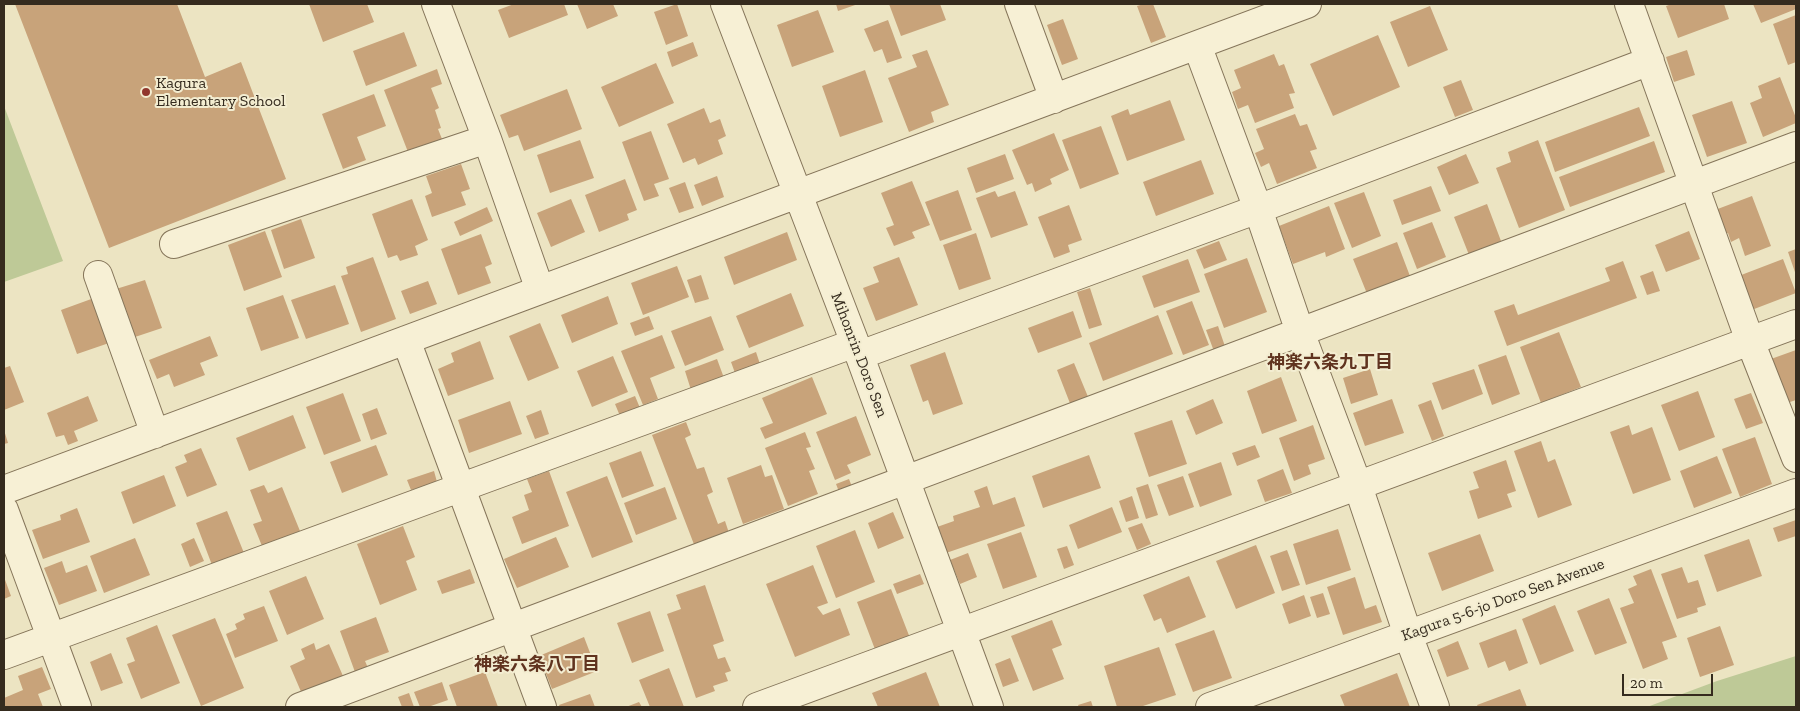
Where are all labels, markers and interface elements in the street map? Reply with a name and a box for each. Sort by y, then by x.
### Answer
place label: Kagura Elementary School [156,73,285,111]
marker: Kagura Elementary School [140,86,152,98]
street label: Mihonrin Doro Sen [826,290,892,420]
district label: 神楽六条九丁目 [1267,352,1393,374]
street label: Kagura 5-6-jo Doro Sen Avenue [1399,554,1607,646]
district label: 神楽六条八丁目 [474,654,600,676]
scale bar [1625,664,1716,696]
text: 20 m [1630,674,1663,692]

